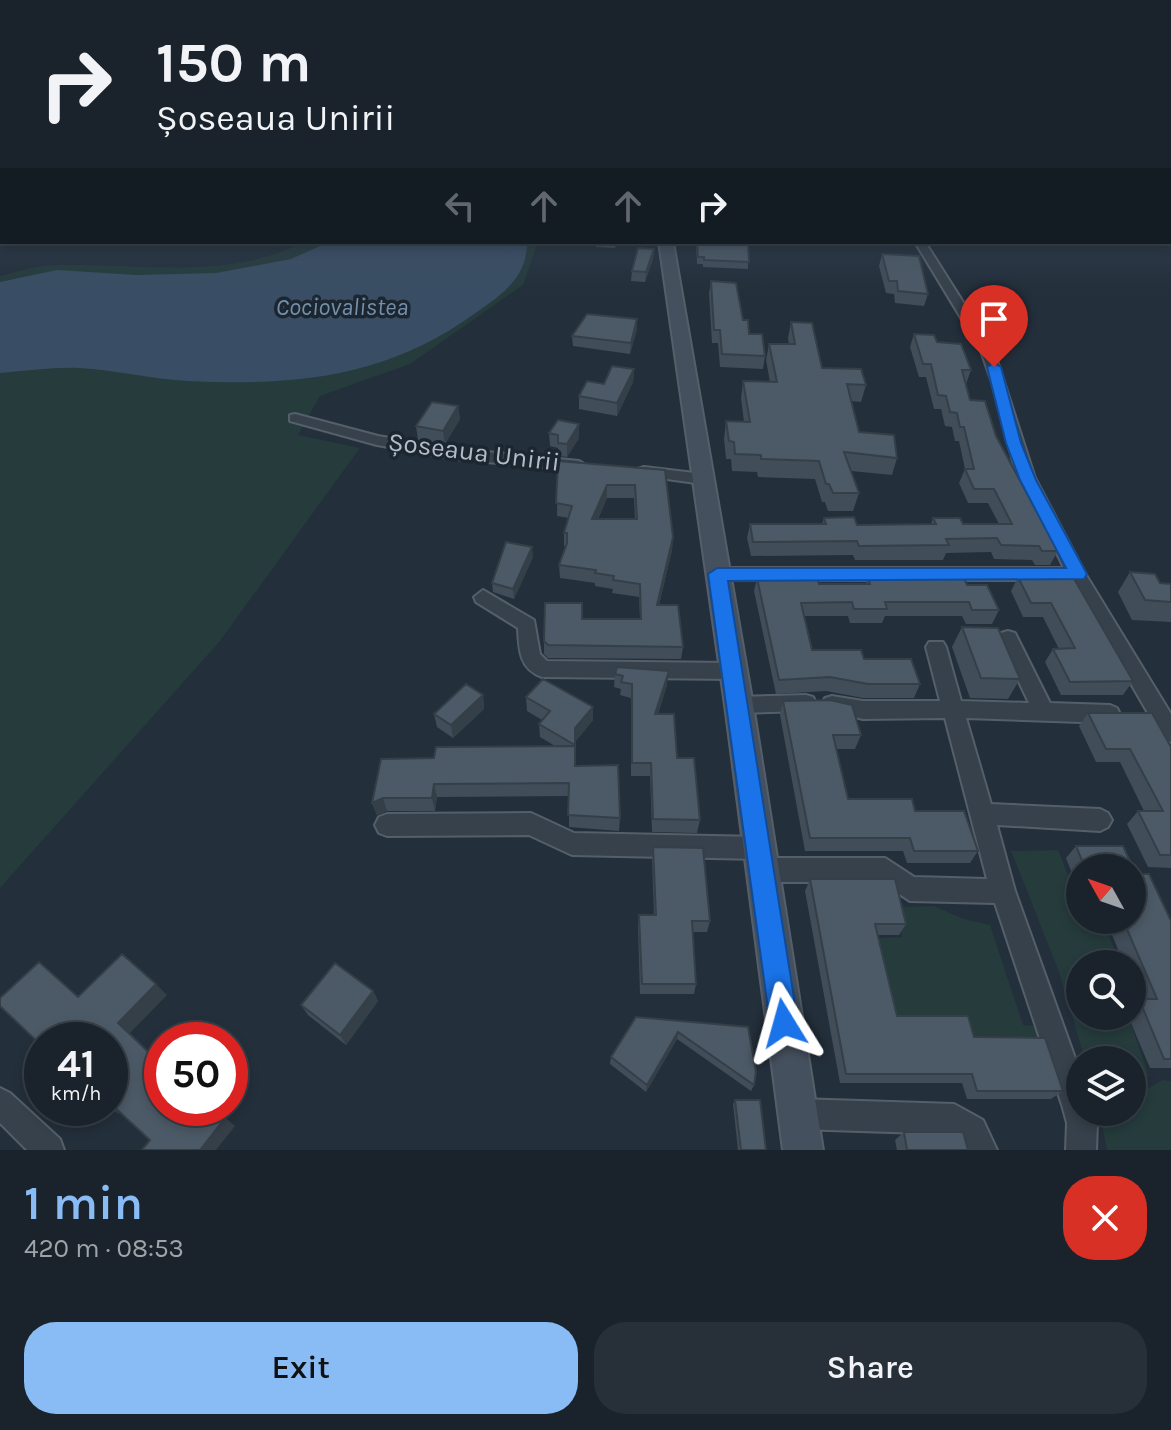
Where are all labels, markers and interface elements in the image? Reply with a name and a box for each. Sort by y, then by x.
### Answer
text: 150 m [156,30,311,95]
icon: right [24,32,128,136]
text: Șoseaua Unirii [156,97,395,139]
icon: left [438,184,482,228]
icon: ahead [522,184,566,228]
icon: ahead [606,184,650,228]
icon: right [690,184,734,228]
pin [960,285,1028,367]
water label: Cociovalistea [276,293,408,321]
icon: arrive [972,297,1016,341]
street label: Șoseaua Unirii [386,426,562,478]
north arrow [1066,854,1146,934]
map controls [1066,854,1146,1126]
button: search [1066,950,1146,1030]
position arrow [742,981,826,1065]
speed limit sign: 50 [144,1022,248,1126]
text: 41 [57,1040,95,1087]
button: layers [1066,1046,1146,1126]
text: km/h [51,1082,101,1105]
text: 1 min [24,1175,143,1231]
button: close [1063,1176,1147,1260]
text: 420 m · 08:53 [24,1233,184,1264]
button: Exit [24,1322,578,1414]
button: Share [594,1322,1147,1414]

